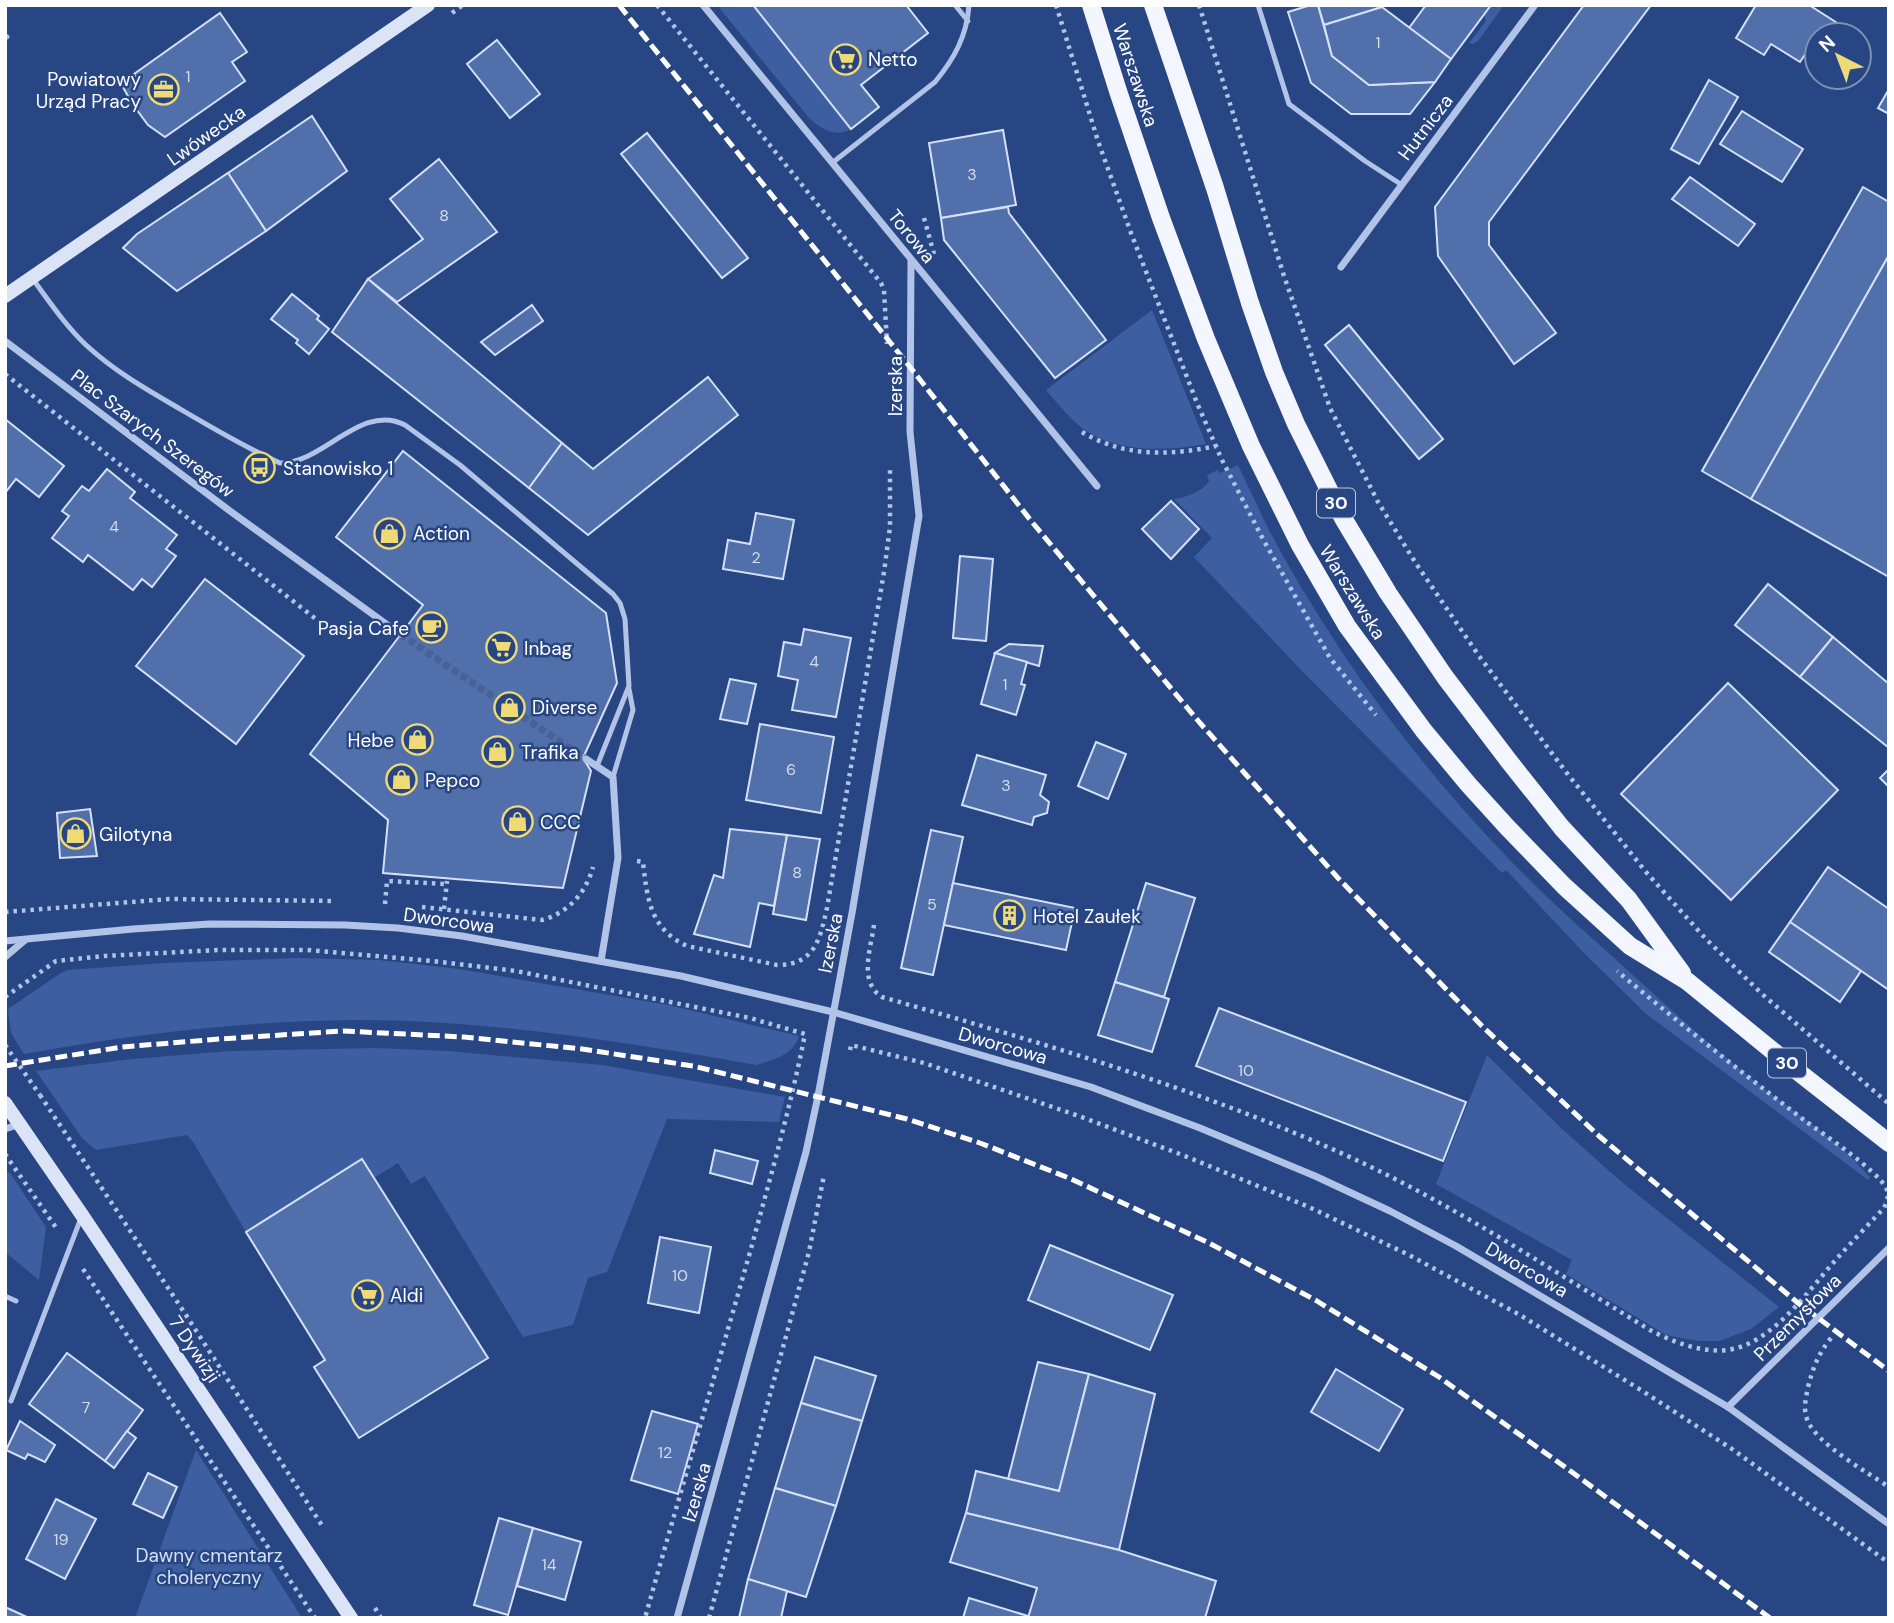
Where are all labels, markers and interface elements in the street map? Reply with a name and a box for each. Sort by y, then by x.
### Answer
street label: Warszawska [1107,20,1164,130]
north arrow [1803,21,1873,91]
text: N [1813,30,1840,58]
house number: 1 [1376,32,1381,53]
supermarket icon: Netto [828,42,862,76]
place label: Netto [868,47,918,72]
house number: 1 [186,66,191,87]
place label: Powiatowy Urząd Pracy [36,67,141,114]
office icon: Powiatowy Urząd Pracy [147,73,181,107]
street label: Hutnicza [1392,89,1458,165]
street label: Lwówecka [162,99,250,171]
house number: 3 [967,164,977,185]
street label: Torowa [882,204,941,268]
house number: 8 [439,205,449,226]
street label: Izerska [883,356,908,416]
street label: Plac Szarych Szeregów [66,364,240,503]
bus stop icon: Stanowisko 1 [243,451,277,485]
place label: Stanowisko 1 [283,456,393,481]
road number: 30 [1317,489,1355,518]
house number: 4 [109,516,119,537]
shop icon: Action [373,516,407,550]
place label: Action [413,521,470,546]
street label: Warszawska [1314,540,1392,644]
house number: 2 [751,547,761,568]
cafe icon: Pasja Cafe [415,611,449,645]
place label: Pasja Cafe [318,616,409,641]
supermarket icon: Inbag [484,631,518,665]
place label: Inbag [524,636,573,661]
house number: 4 [809,651,819,672]
house number: 1 [1003,674,1008,695]
shop icon: Diverse [492,690,526,724]
place label: Diverse [532,695,597,720]
shop icon: Hebe [400,723,434,757]
place label: Hebe [348,728,394,753]
shop icon: Trafika [481,735,515,769]
place label: Trafika [521,740,578,765]
house number: 6 [786,759,796,780]
shop icon: Pepco [385,763,419,797]
place label: Pepco [425,768,480,793]
house number: 3 [1001,775,1011,796]
shop icon: CCC [500,805,534,839]
place label: CCC [540,810,581,835]
shop icon: Gilotyna [59,817,93,851]
place label: Gilotyna [99,822,172,847]
house number: 8 [792,862,802,883]
house number: 5 [927,894,937,915]
building icon: Hotel Zaułek [993,899,1027,933]
street label: Dworcowa [402,902,496,939]
place label: Hotel Zaułek [1033,904,1141,929]
street label: Izerska [812,911,849,975]
street label: Dworcowa [955,1021,1050,1070]
road number: 30 [1768,1048,1806,1078]
house number: 10 [1238,1060,1254,1081]
street label: Dworcowa [1481,1236,1573,1303]
house number: 10 [672,1265,688,1286]
street label: Przemysłowa [1748,1268,1846,1366]
supermarket icon: Aldi [350,1278,384,1312]
place label: Aldi [390,1283,423,1308]
street label: 7 Dywizji [163,1311,226,1388]
house number: 7 [82,1397,90,1418]
house number: 12 [658,1442,672,1463]
street label: Izerska [676,1460,717,1525]
house number: 19 [53,1529,69,1550]
park label: Dawny cmentarz choleryczny [136,1543,282,1590]
house number: 14 [542,1554,557,1575]

